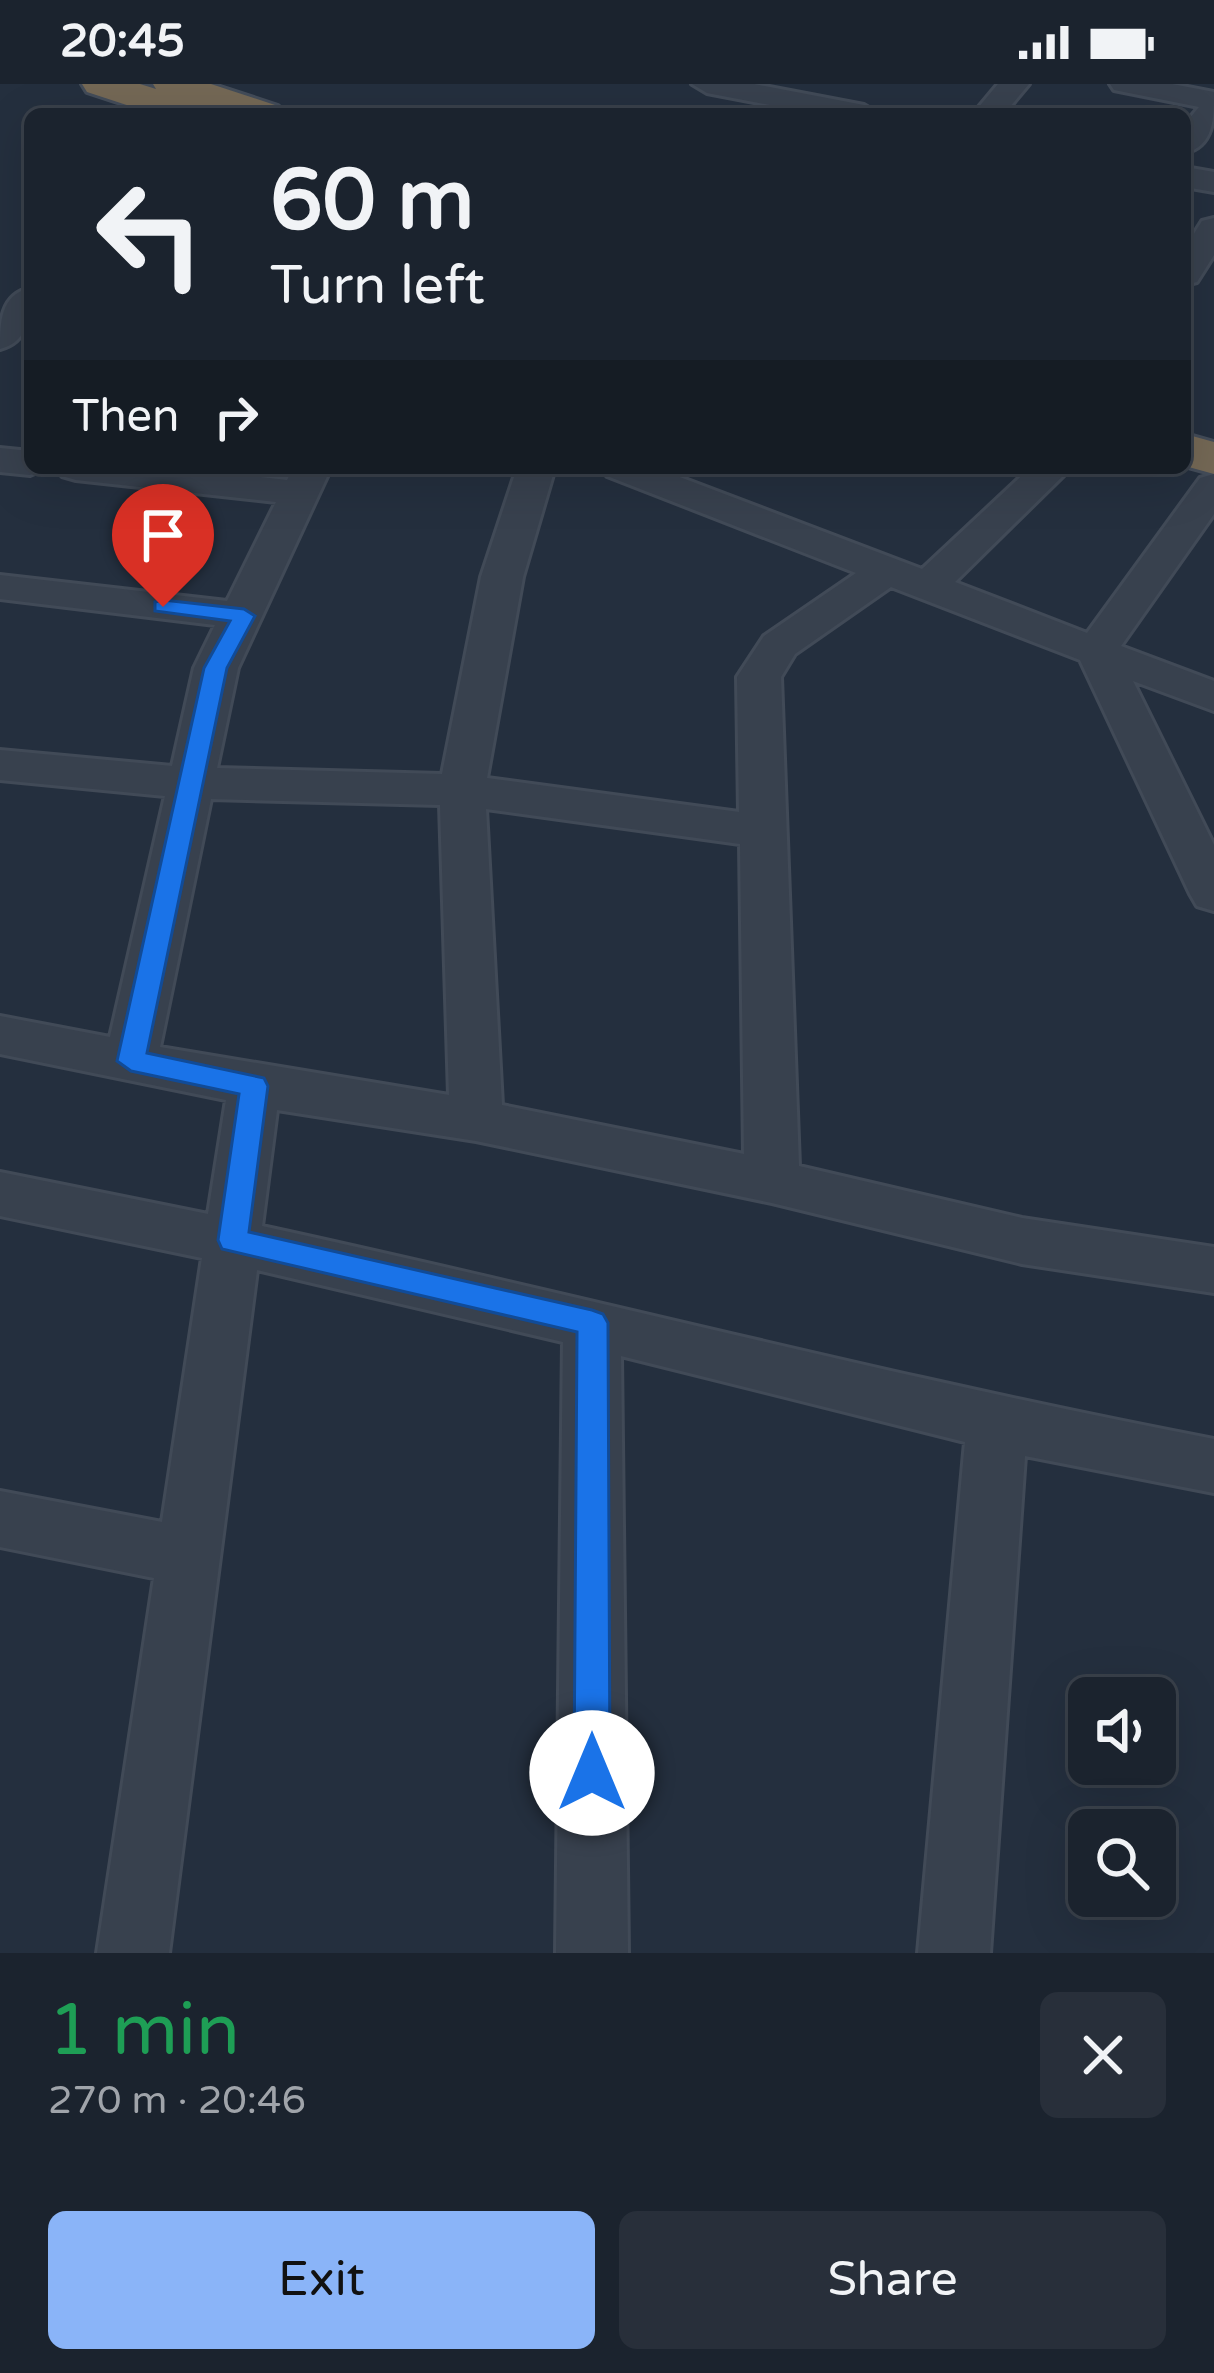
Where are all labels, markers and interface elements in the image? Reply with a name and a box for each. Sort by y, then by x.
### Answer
text: 20:45 [60,15,185,69]
text: 60 m [270,151,474,252]
icon: left [72,156,228,312]
text: Turn left [270,253,485,318]
icon: right [203,384,269,450]
text: Then [72,390,179,444]
pin [112,484,214,607]
icon: arrive [130,502,196,568]
map controls [1068,1677,1176,1917]
button: sound [1068,1677,1176,1785]
position arrow [529,1710,655,1836]
button: search [1068,1809,1176,1917]
text: 1 min [48,1988,240,2075]
button: close [1040,1992,1166,2118]
text: 270 m · 20:46 [48,2077,306,2124]
button: Exit [48,2211,595,2349]
button: Share [619,2211,1166,2349]

